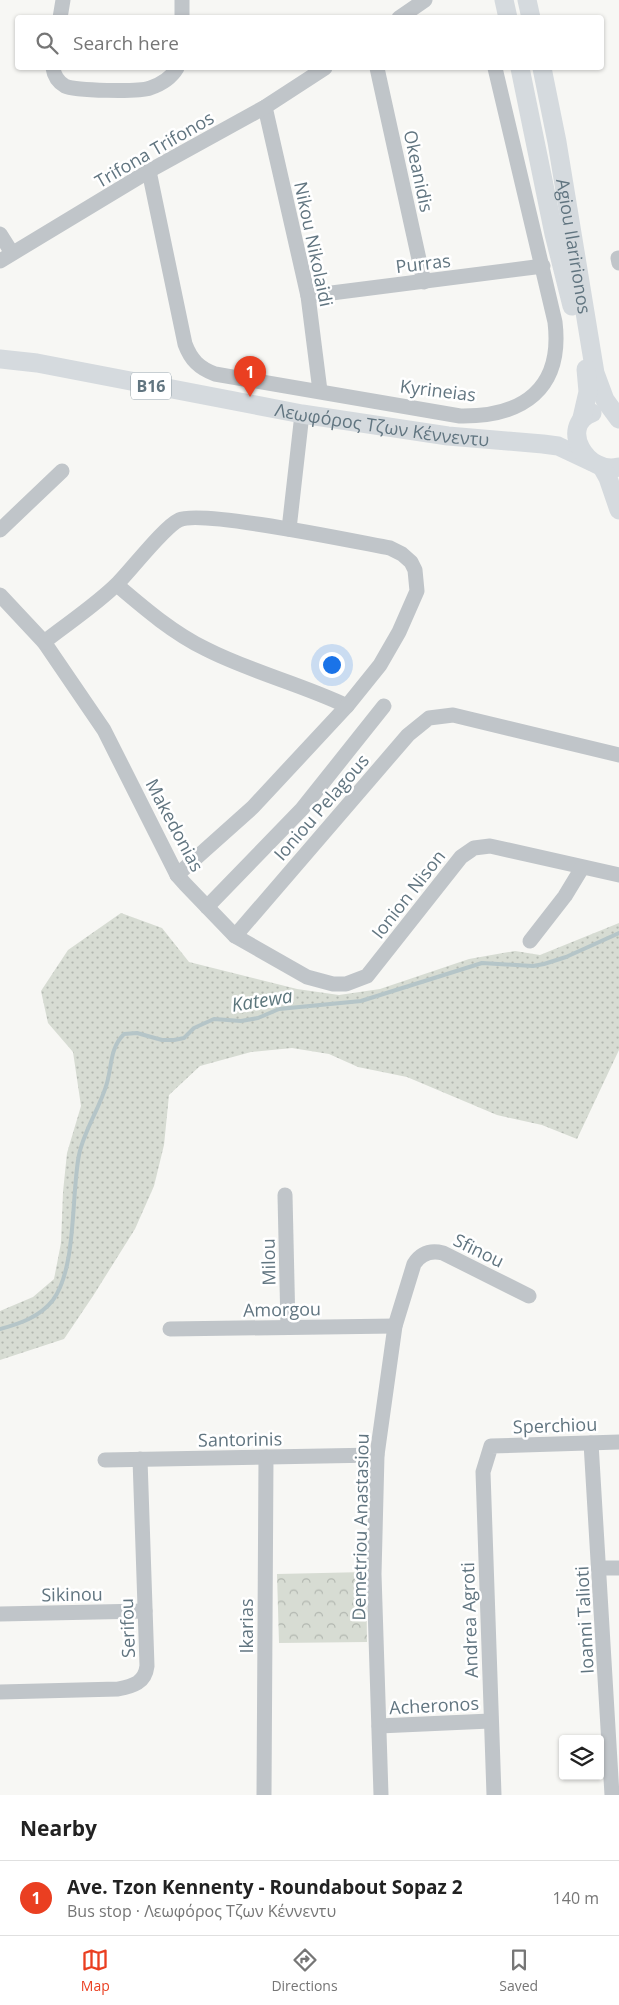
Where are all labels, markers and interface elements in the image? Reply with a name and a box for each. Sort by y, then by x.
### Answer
search box [15,15,604,70]
icon: search [33,29,61,57]
text: Search here [73,30,179,56]
street label: Trifona Trifonos [90,105,218,193]
street label: Okeanidis [399,128,439,214]
street label: Agiou Ilaririonos [551,177,597,316]
street label: Nikou Nikolaidi [289,179,339,309]
street label: Purras [394,248,452,278]
pin: 1 [234,356,266,397]
road number: B16 [131,372,171,400]
street label: Kyrineias [399,373,477,407]
street label: Λεωφόρος Τζων Κέννεντυ [273,397,490,451]
your location [319,652,345,678]
street label: Ioniou Pelagous [268,749,374,865]
street label: Makedonias [141,774,209,876]
street label: Ionion Nison [366,845,450,943]
water label: Katewa [230,982,295,1018]
street label: Sfinou [450,1228,508,1272]
street label: Milou [256,1238,280,1286]
street label: Amorgou [243,1296,321,1322]
street label: Sperchiou [512,1412,598,1438]
street label: Santorinis [198,1426,282,1452]
street label: Demetriou Anastasiou [346,1433,374,1621]
street label: Andrea Agroti [455,1562,483,1678]
street label: Ioanni Talioti [569,1565,599,1675]
street label: Sikinou [41,1581,103,1607]
street label: Serifou [114,1598,140,1658]
street label: Ikarias [234,1599,258,1653]
street label: Acheronos [389,1691,479,1719]
map controls [559,1735,604,1780]
button: layers [559,1735,604,1780]
text: Nearby [20,1814,97,1842]
text: Ave. Tzon Kennenty - Roundabout Sopaz 2 [67,1874,463,1900]
text: 1 [31,1887,41,1909]
text: 140 m [553,1887,599,1909]
text: Bus stop · Λεωφόρος Τζων Κέννεντυ [67,1900,336,1922]
tab: Map [81,1946,110,1995]
tab: Directions [271,1946,338,1995]
tab: Saved [499,1946,538,1995]

